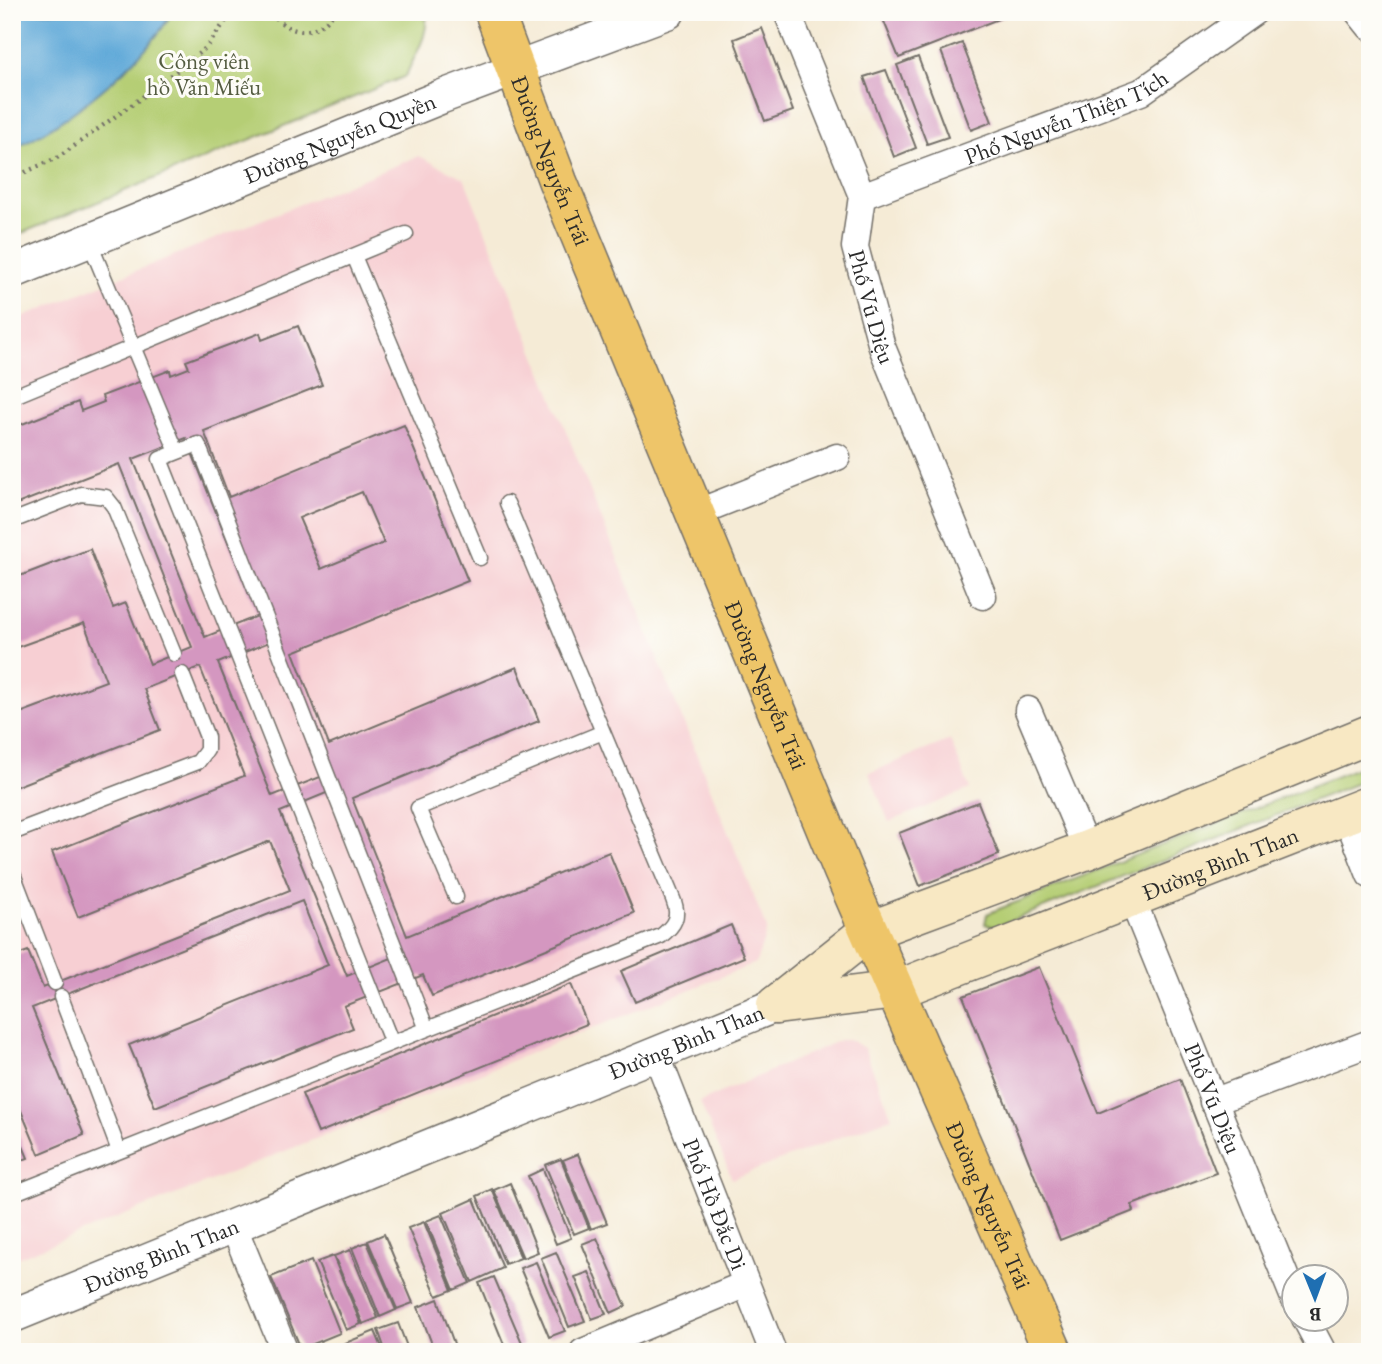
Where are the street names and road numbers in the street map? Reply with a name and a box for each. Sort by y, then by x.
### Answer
street label: Phố Nguyễn Thiện Tích [960,62,1174,171]
street label: Đường Nguyễn Trãi [504,71,598,250]
street label: Đường Nguyễn Quyền [239,86,440,191]
street label: Phố Vũ Diệu [841,246,902,368]
street label: Đường Nguyễn Trãi [718,596,814,774]
street label: Đường Bình Than [1138,819,1303,907]
street label: Đường Bình Than [604,997,768,1087]
street label: Phố Vũ Diệu [1177,1038,1249,1158]
street label: Đường Nguyễn Trãi [939,1117,1039,1294]
street label: Phố Hồ Đắc Di [676,1134,754,1274]
street label: Đường Bình Than [79,1210,243,1300]

